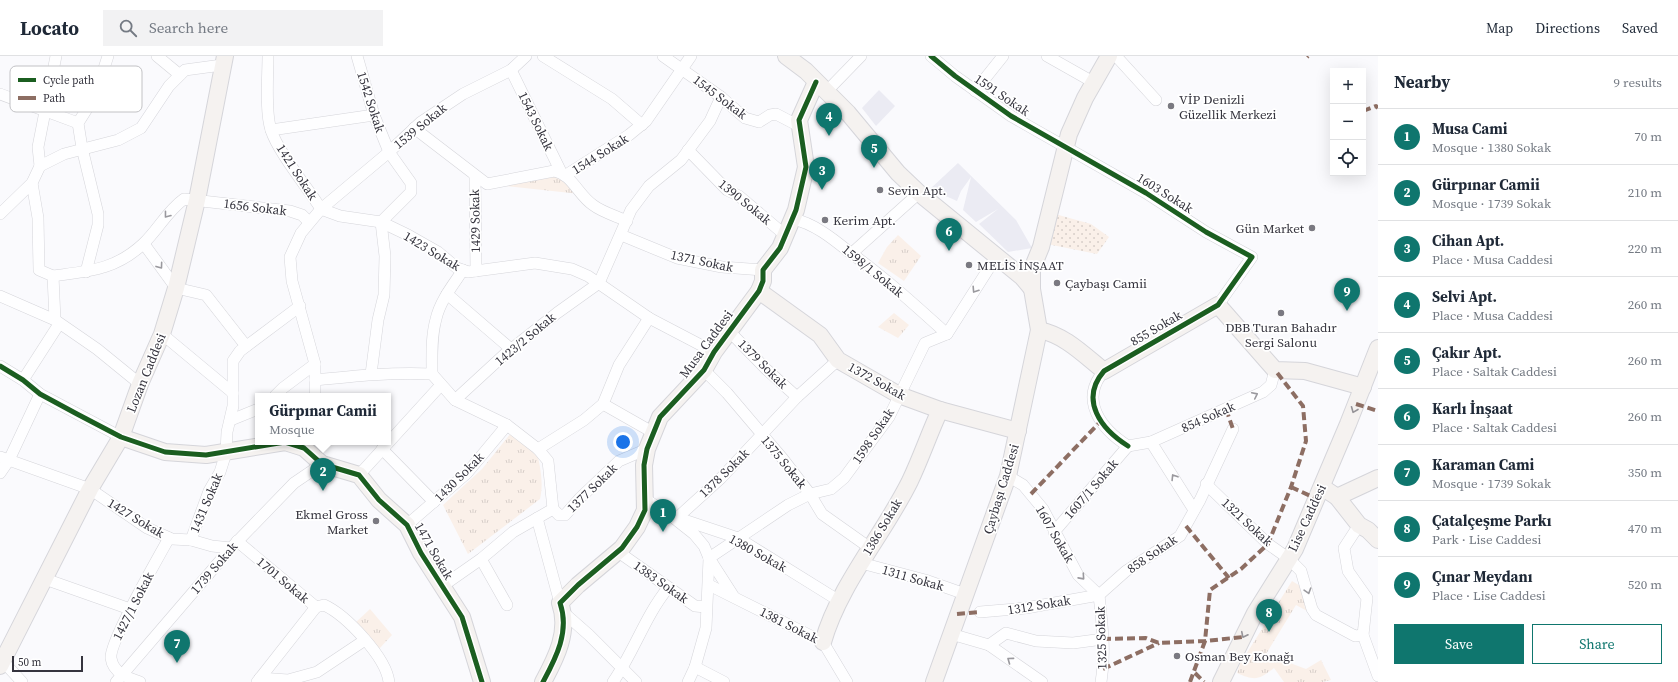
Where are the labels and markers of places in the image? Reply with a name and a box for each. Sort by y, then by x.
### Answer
place label: VİP Denizli Güzellik Merkezi [1179,91,1276,123]
marker: VİP Denizli Güzellik Merkezi [1166,101,1176,111]
pin: 4 [816,103,842,136]
pin: 5 [861,135,887,168]
pin: 3 [809,157,835,190]
place label: Sevin Apt. [888,182,946,199]
marker: Sevin Apt. [875,185,885,195]
place label: Kerim Apt. [833,212,896,229]
marker: Kerim Apt. [820,215,830,225]
pin: 6 [936,218,962,251]
place label: Gün Market [1236,220,1305,237]
marker: Gün Market [1307,223,1317,233]
place label: MELİS İNŞAAT [977,257,1064,274]
marker: MELİS İNŞAAT [964,260,974,270]
place label: Çaybaşı Camii [1065,275,1147,292]
marker: Çaybaşı Camii [1052,278,1062,288]
pin: 9 [1334,278,1360,311]
marker: DBB Turan Bahadır Sergi Salonu [1276,308,1286,318]
place label: DBB Turan Bahadır Sergi Salonu [1225,319,1337,351]
pin: 2 [310,458,336,491]
pin: 1 [650,499,676,532]
place label: Ekmel Gross Market [295,506,369,538]
marker: Ekmel Gross Market [371,516,381,526]
pin: 8 [1256,599,1282,632]
pin: 7 [164,630,190,663]
place label: Osman Bey Konağı [1185,648,1294,665]
marker: Osman Bey Konağı [1172,651,1182,661]

